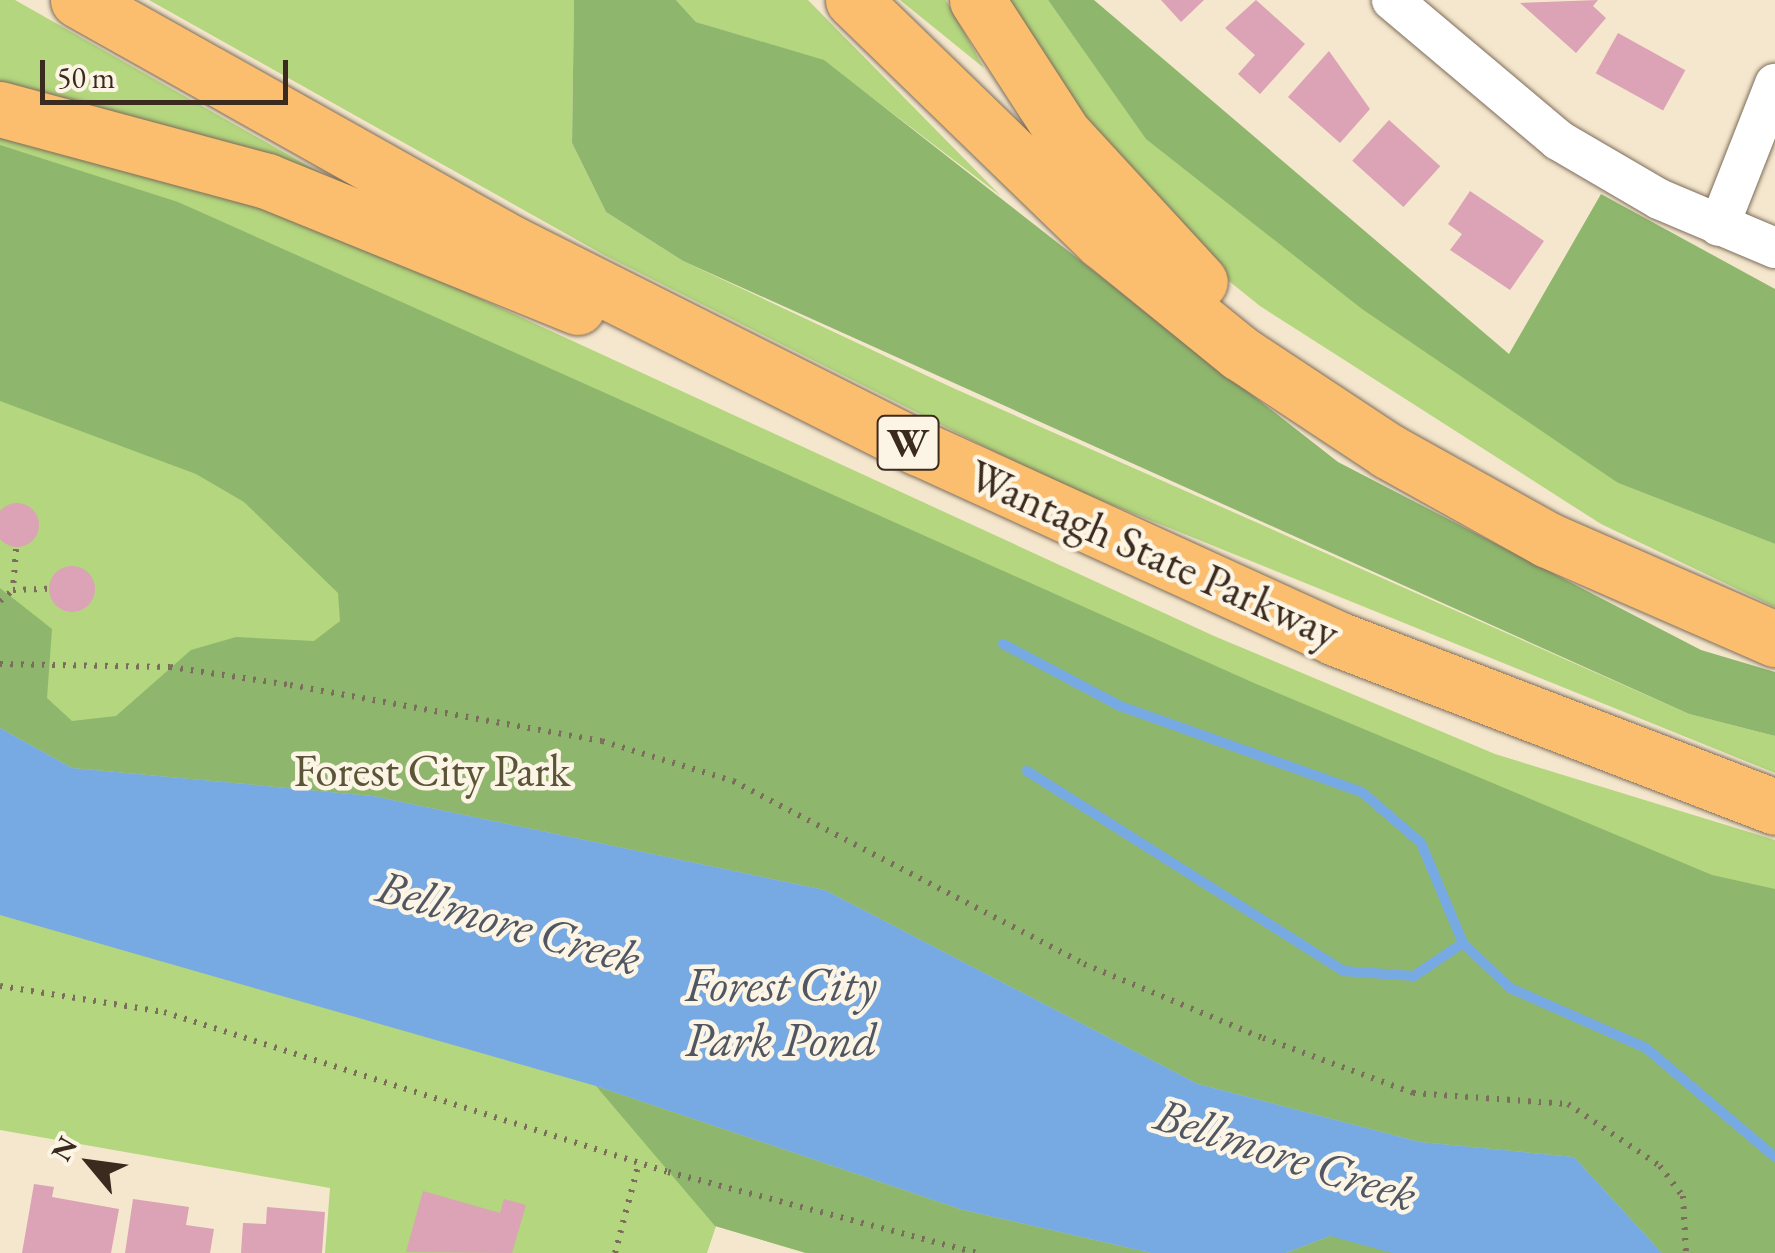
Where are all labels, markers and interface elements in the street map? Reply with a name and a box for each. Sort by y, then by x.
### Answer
scale bar [45,40,292,102]
text: 50 m [57,58,115,97]
road number: W [876,406,940,480]
street label: Wantagh State Parkway [960,448,1348,660]
park label: Forest City Park [294,744,570,798]
water label: Bellmore Creek [371,857,647,987]
water label: Forest City Park Pond [685,955,877,1068]
water label: Bellmore Creek [1148,1085,1424,1223]
north arrow [40,1113,140,1213]
text: N [43,1130,85,1167]

